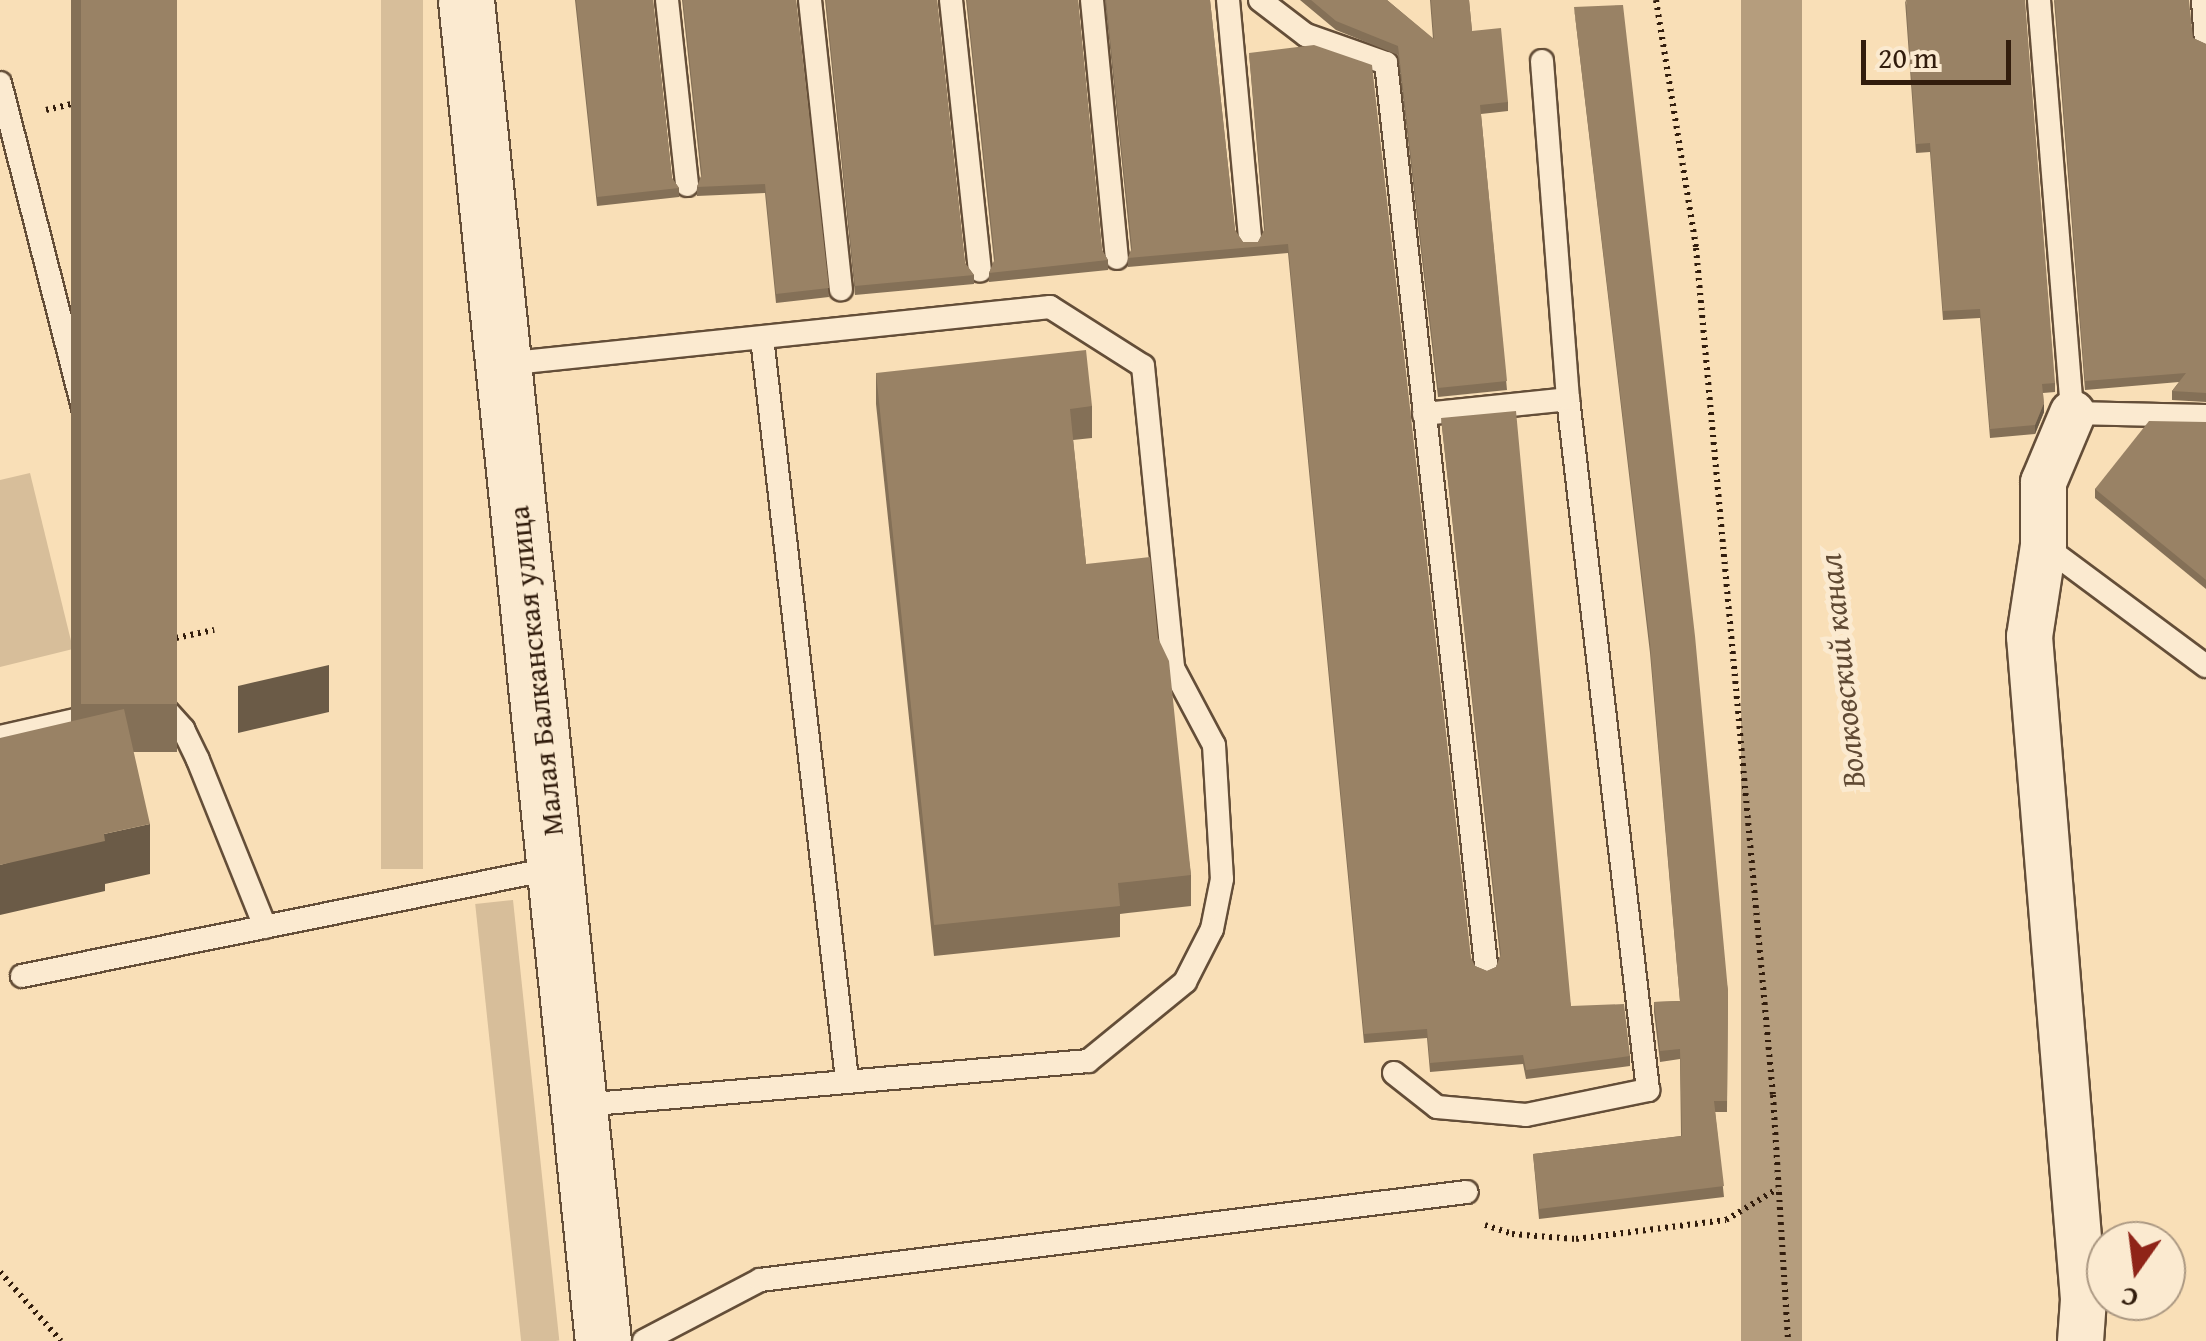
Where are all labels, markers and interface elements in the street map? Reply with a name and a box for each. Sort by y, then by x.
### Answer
scale bar [1866,20,2016,82]
text: 20 m [1878,35,1938,79]
street label: Малая Балканская улица [500,504,570,838]
water label: Волковский канал [1811,552,1873,790]
north arrow [2086,1221,2186,1321]
text: С [2116,1277,2142,1320]

